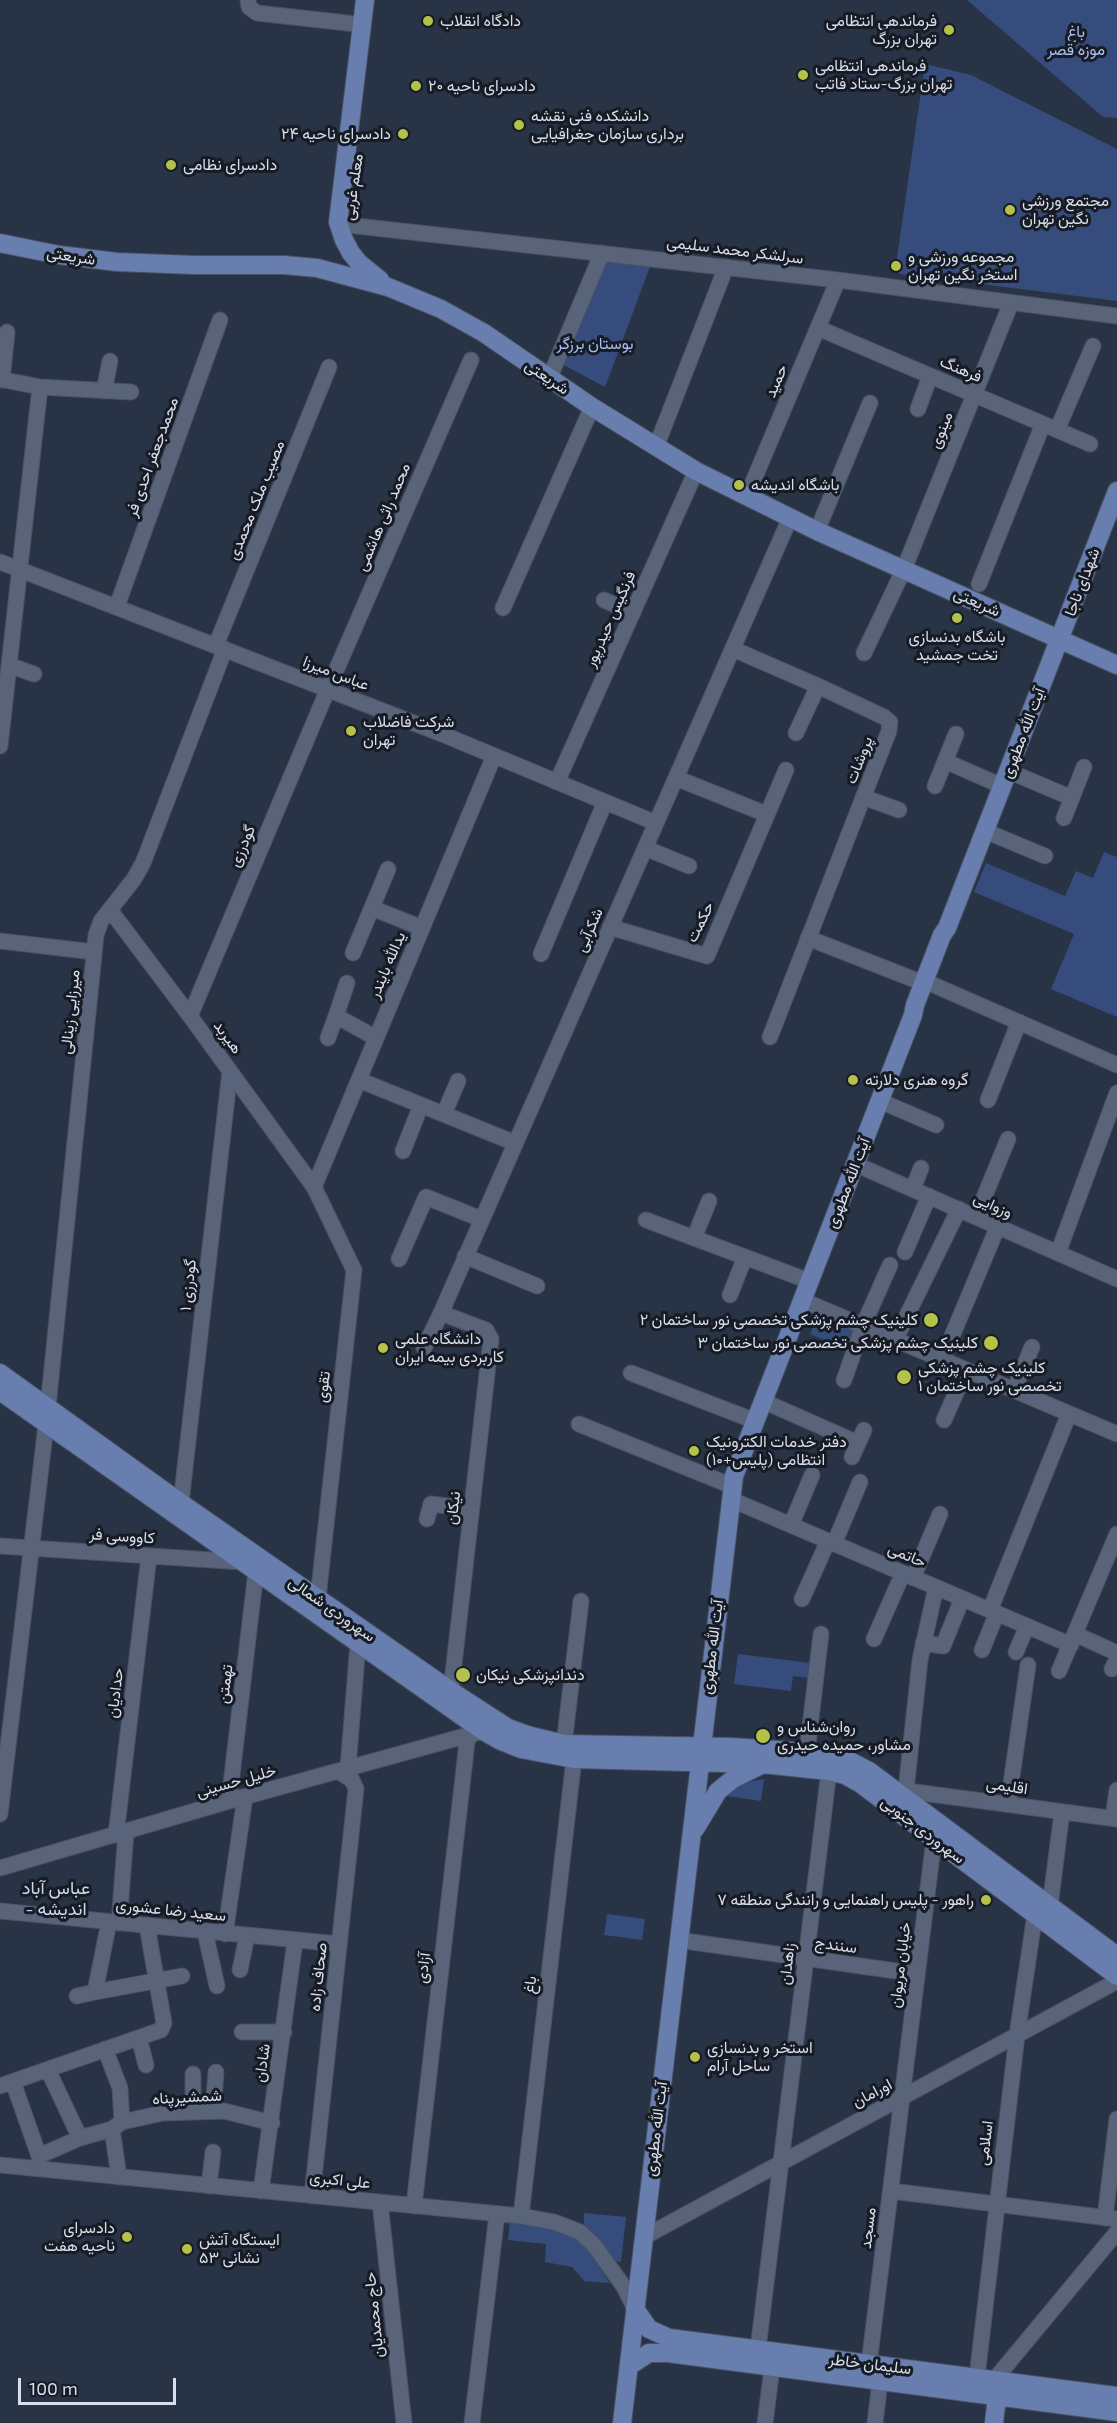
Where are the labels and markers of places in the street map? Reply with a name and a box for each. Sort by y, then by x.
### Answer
place label: دادگاه انقلاب [440,11,521,31]
place label: فرماندهی انتظامی تهران بزرگ [826,11,937,49]
marker: دادگاه انقلاب [421,14,435,28]
marker: فرماندهی انتظامی تهران بزرگ [942,23,956,37]
place label: فرماندهی انتظامی تهران بزرگ-ستاد فاتب [815,56,952,94]
marker: فرماندهی انتظامی تهران بزرگ-ستاد فاتب [796,68,810,82]
place label: دادسرای ناحیه ۲۰ [428,76,536,96]
marker: دادسرای ناحیه ۲۰ [409,79,423,93]
place label: دانشکده فنی نقشه برداری سازمان جغرافیایی [531,106,684,144]
marker: دانشکده فنی نقشه برداری سازمان جغرافیایی [512,118,526,132]
place label: دادسرای ناحیه ۲۴ [281,124,391,144]
marker: دادسرای ناحیه ۲۴ [396,127,410,141]
place label: دادسرای نظامی [183,155,277,175]
marker: دادسرای نظامی [164,158,178,172]
place label: مجتمع ورزشی نگین تهران [1022,191,1109,229]
marker: مجتمع ورزشی نگین تهران [1003,203,1017,217]
place label: مجموعه ورزشی و استخر نگین تهران [908,247,1017,285]
marker: مجموعه ورزشی و استخر نگین تهران [889,259,903,273]
place label: باشگاه اندیشه [751,475,839,495]
marker: باشگاه اندیشه [732,478,746,492]
marker: باشگاه بدنسازى تخت جمشيد [950,611,964,625]
place label: باشگاه بدنسازى تخت جمشيد [908,627,1006,665]
place label: شرکت فاضلاب تهران [363,712,454,750]
marker: شرکت فاضلاب تهران [344,724,358,738]
place label: گروه هنری دلارته [865,1070,968,1090]
marker: گروه هنری دلارته [846,1073,860,1087]
place label: کلینیک چشم پزشکی تخصصی نور ساختمان ۲ [640,1310,918,1330]
marker: کلینیک چشم پزشکی تخصصی نور ساختمان ۲ [922,1311,940,1329]
place label: دانشگاه علمی کاربردی بیمه ایران [395,1329,504,1367]
place label: کلینیک چشم پزشکی تخصصی نور ساختمان ۳ [697,1333,978,1353]
marker: کلینیک چشم پزشکی تخصصی نور ساختمان ۳ [982,1334,1000,1352]
marker: دانشگاه علمی کاربردی بیمه ایران [376,1341,390,1355]
place label: کلینیک چشم پزشکی تخصصی نور ساختمان ۱ [918,1358,1062,1396]
marker: کلینیک چشم پزشکی تخصصی نور ساختمان ۱ [895,1368,913,1386]
place label: دفتر خدمات الکترونیک انتظامی (پلیس+۱۰) [706,1432,847,1470]
marker: دفتر خدمات الکترونیک انتظامی (پلیس+۱۰) [687,1444,701,1458]
place label: دندانپزشکی نیکان [476,1665,585,1685]
marker: دندانپزشکی نیکان [454,1666,472,1684]
place label: روان‌شناس و مشاور، حمیده حیدری [777,1717,911,1755]
marker: روان‌شناس و مشاور، حمیده حیدری [754,1727,772,1745]
place label: راهور - پلیس راهنمایی و رانندگی منطقه ۷ [717,1890,974,1910]
marker: راهور - پلیس راهنمایی و رانندگی منطقه ۷ [979,1893,993,1907]
place label: استخر و بدنسازی ساحل آرام [707,2038,813,2076]
marker: استخر و بدنسازی ساحل آرام [688,2050,702,2064]
place label: دادسرای ناحیه هفت [44,2218,115,2256]
marker: دادسرای ناحیه هفت [120,2230,134,2244]
place label: ایستگاه آتش نشانی ۵۳ [199,2230,280,2268]
marker: ایستگاه آتش نشانی ۵۳ [180,2242,194,2256]

